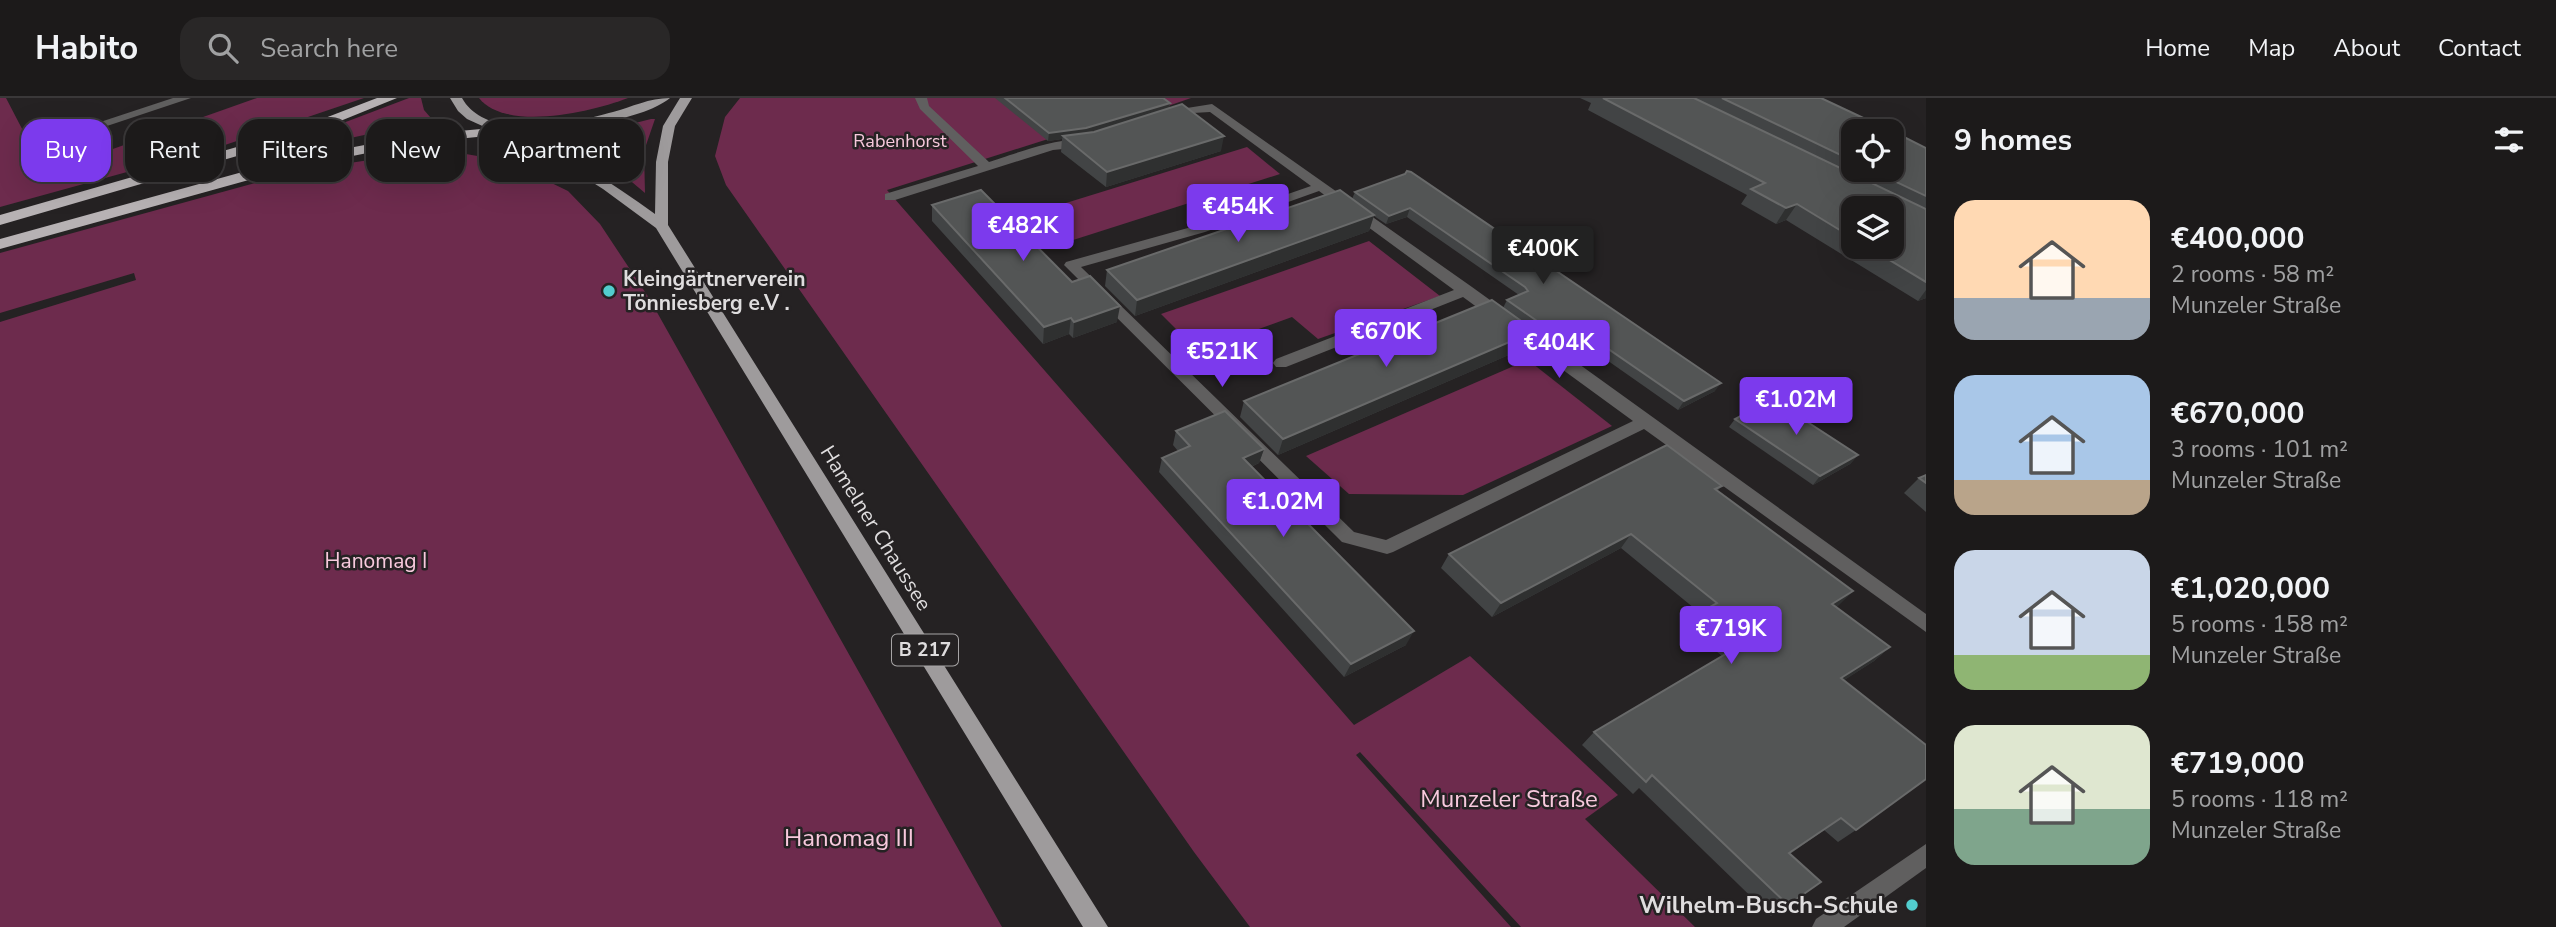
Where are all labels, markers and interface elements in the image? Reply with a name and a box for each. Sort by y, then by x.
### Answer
search box [180,17,670,80]
text: Habito [35,26,138,71]
icon: search [204,29,242,67]
text: Search here [260,31,398,66]
text: Home [2145,32,2210,64]
text: Map [2248,32,2295,64]
text: About [2333,32,2400,64]
text: Contact [2438,32,2521,64]
chip: Buy [21,119,111,182]
chip: Rent [125,119,224,182]
chip: Filters [238,119,352,182]
chip: New [366,119,465,182]
chip: Apartment [479,119,644,182]
map controls [1841,119,1904,259]
button: locate [1841,119,1904,182]
text: 9 homes [1954,120,2072,161]
icon: filters [2490,121,2528,159]
park label: Rabenhorst [853,129,947,153]
pin: €454K [1189,184,1287,244]
text: €454K [1203,191,1273,222]
button: layers [1841,196,1904,259]
pin: €482K [974,204,1072,263]
text: €482K [988,210,1058,241]
text: €400,000 [2171,218,2304,259]
pin: €400K [1494,226,1592,286]
icon: home [2010,228,2094,312]
text: €400K [1508,233,1578,264]
text: 2 rooms · 58 m² [2171,259,2334,290]
place label: Kleingärtnerverein Tönniesberg e.V . [623,265,805,317]
marker: Kleingärtnerverein Tönniesberg e.V . [601,283,617,299]
text: Munzeler Straße [2171,290,2341,321]
pin: €670K [1337,310,1435,369]
text: €670K [1351,316,1421,347]
pin: €404K [1510,320,1608,380]
text: €404K [1524,327,1594,358]
pin: €521K [1173,330,1271,389]
text: €521K [1187,336,1257,367]
pin: €1.02M [1739,378,1853,437]
text: €1.02M [1756,384,1836,415]
text: €670,000 [2171,393,2304,434]
icon: home [2010,403,2094,487]
text: 3 rooms · 101 m² [2171,434,2348,465]
street label: Hamelner Chaussee [814,440,938,616]
text: Munzeler Straße [2171,465,2341,496]
pin: €1.02M [1226,480,1340,539]
text: €1.02M [1243,486,1323,517]
park label: Hanomag I [325,547,427,575]
text: €1,020,000 [2171,568,2330,609]
icon: home [2010,578,2094,662]
pin: €719K [1682,606,1780,666]
text: 5 rooms · 158 m² [2171,609,2348,640]
text: €719K [1696,613,1766,644]
road number: B 217 [892,635,958,666]
text: Munzeler Straße [2171,640,2341,671]
text: €719,000 [2171,743,2304,784]
icon: home [2010,753,2094,837]
park label: Munzeler Straße [1420,783,1598,815]
text: 5 rooms · 118 m² [2171,784,2348,815]
text: Munzeler Straße [2171,815,2341,846]
park label: Hanomag III [784,822,914,854]
place label: Wilhelm-Busch-Schule [1639,889,1898,921]
marker: Wilhelm-Busch-Schule [1904,897,1920,913]

